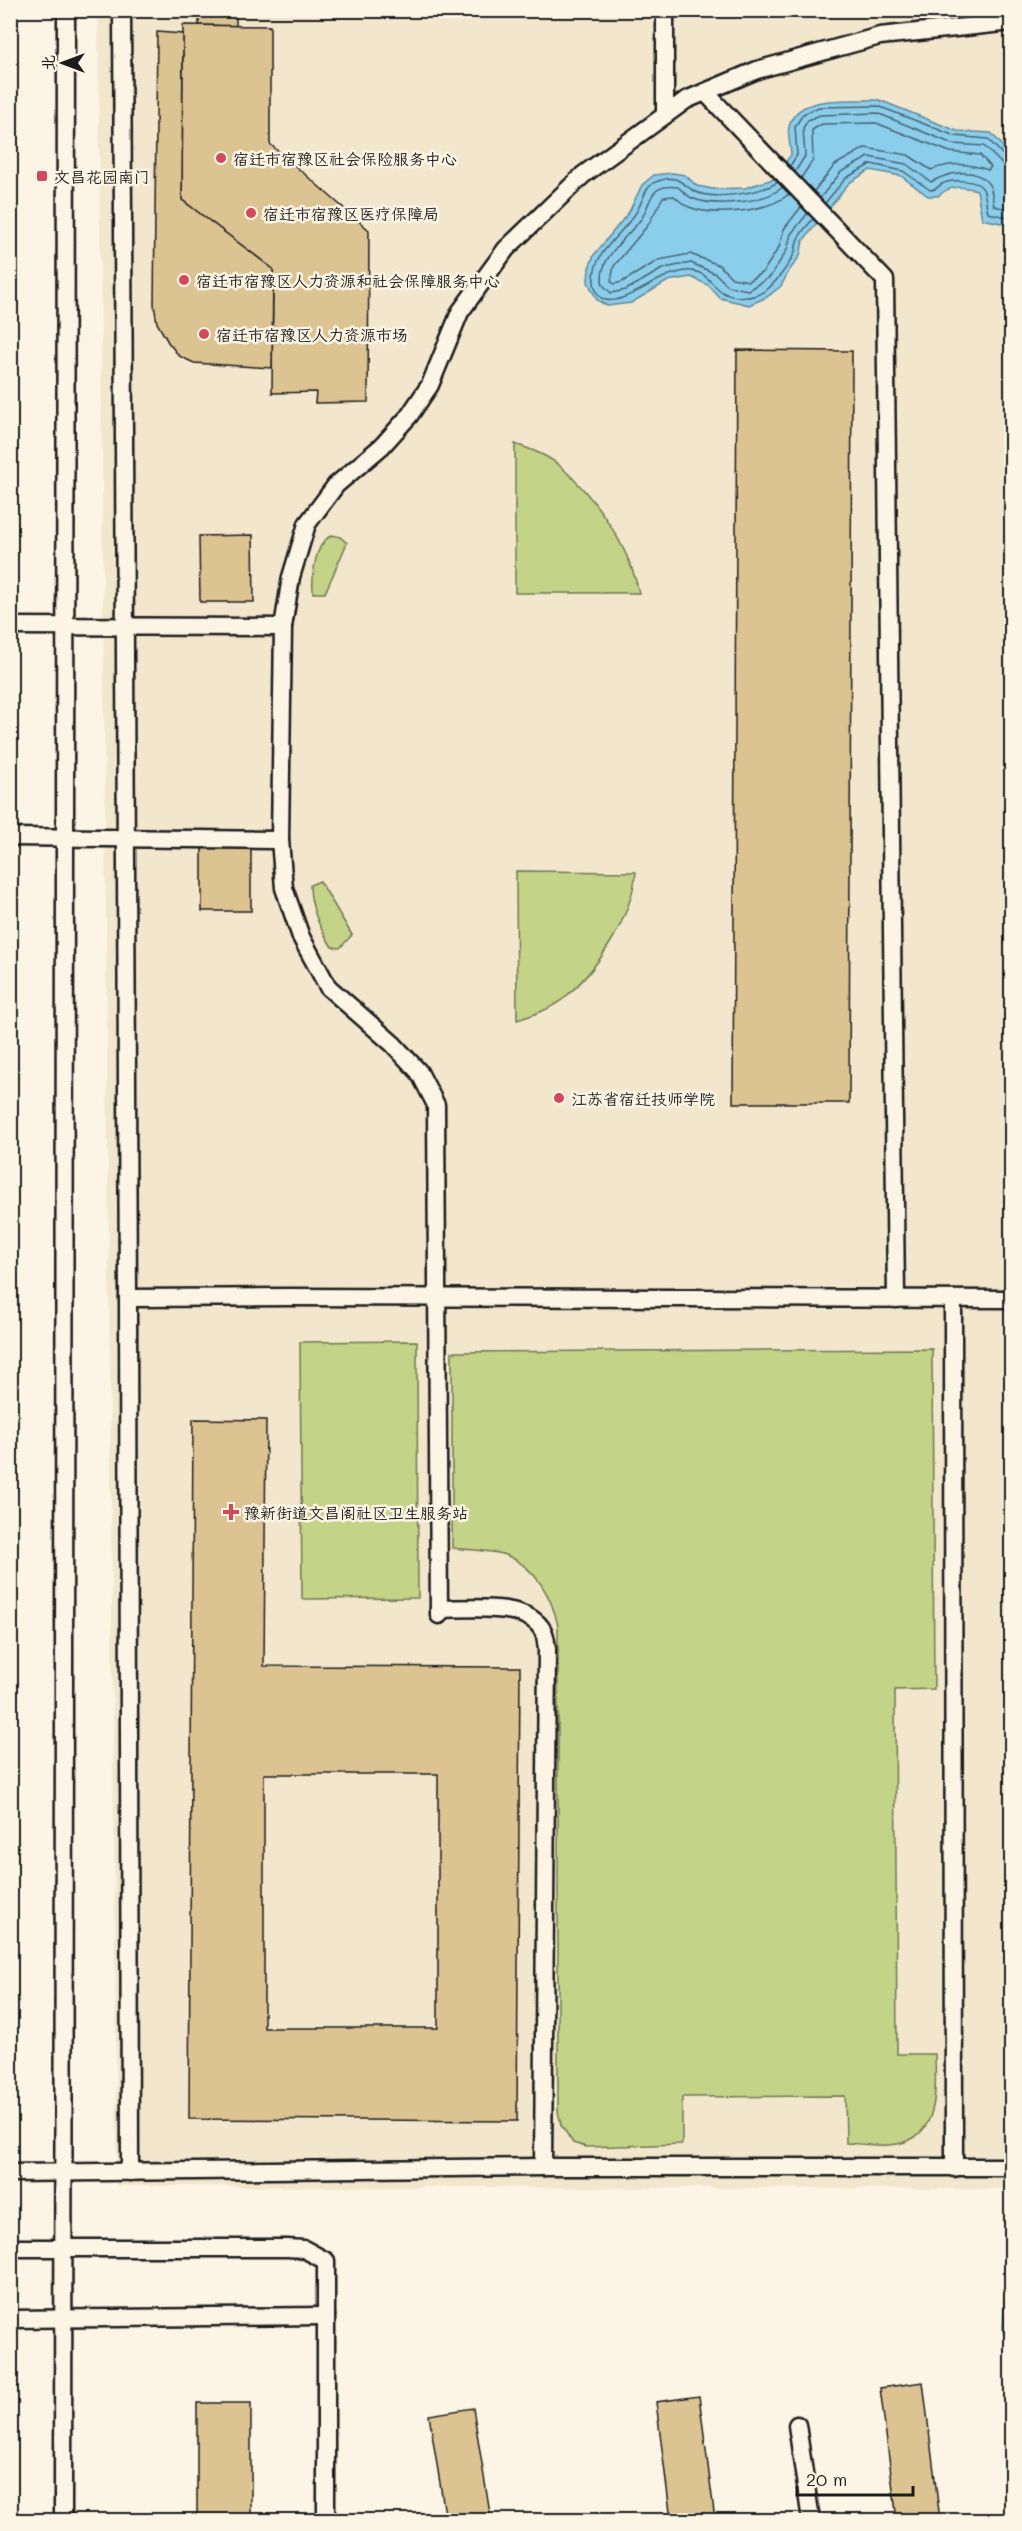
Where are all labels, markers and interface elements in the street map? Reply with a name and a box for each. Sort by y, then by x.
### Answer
north arrow [33,33,93,93]
text: 北 [37,55,58,71]
place label: 宿迁市宿豫区社会保险服务中心 [233,148,457,169]
marker: 宿迁市宿豫区社会保险服务中心 [214,151,228,165]
place label: 文昌花园南门 [54,166,150,187]
marker: 文昌花园南门 [35,169,49,183]
place label: 宿迁市宿豫区医疗保障局 [263,203,439,224]
marker: 宿迁市宿豫区医疗保障局 [244,206,258,220]
place label: 宿迁市宿豫区人力资源和社会保障服务中心 [196,270,500,291]
marker: 宿迁市宿豫区人力资源和社会保障服务中心 [177,273,191,287]
place label: 宿迁市宿豫区人力资源市场 [216,324,408,345]
marker: 宿迁市宿豫区人力资源市场 [197,327,211,341]
place label: 江苏省宿迁技师学院 [571,1088,715,1109]
marker: 江苏省宿迁技师学院 [552,1091,566,1105]
place label: 豫新街道文昌阁社区卫生服务站 [244,1502,468,1523]
marker: 豫新街道文昌阁社区卫生服务站 [222,1503,240,1521]
scale bar [797,2459,912,2497]
text: 20 m [806,2467,847,2491]

